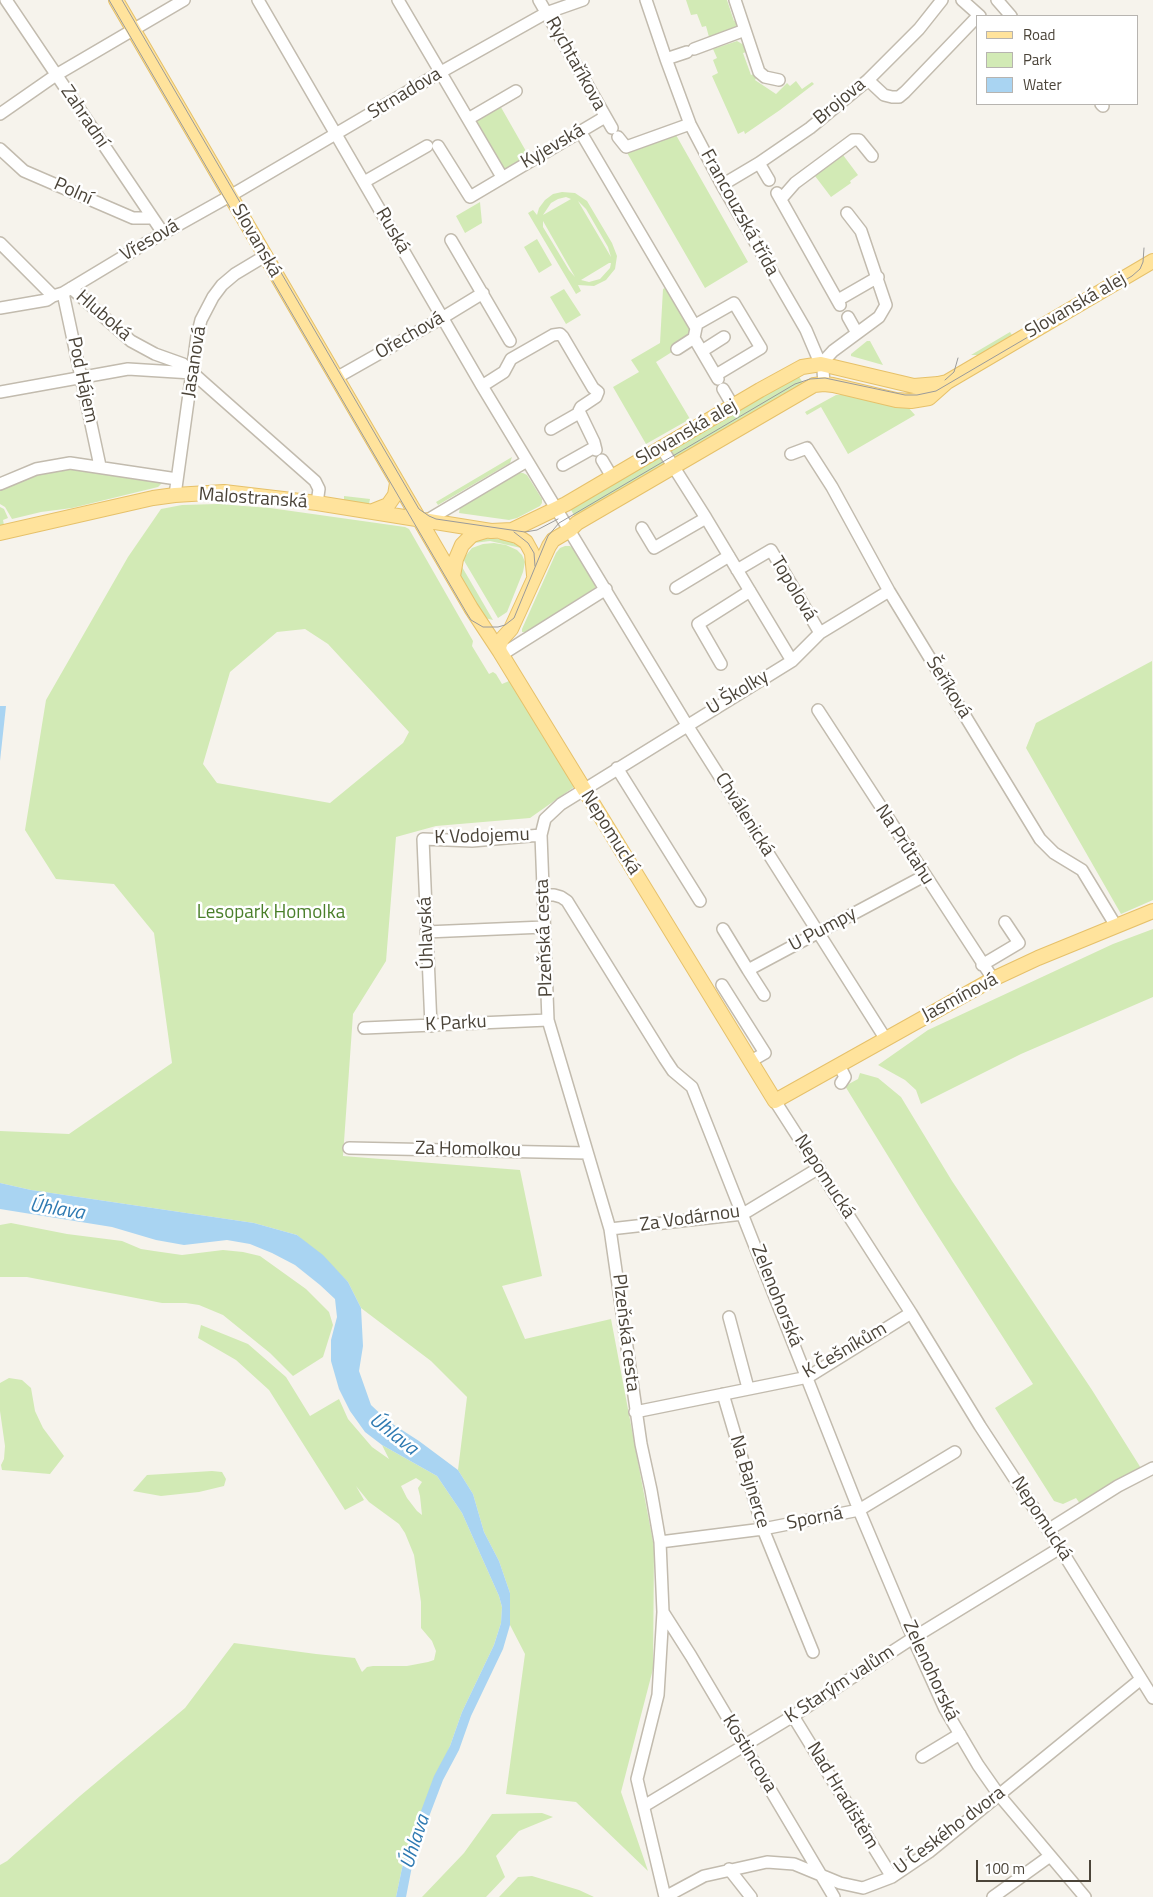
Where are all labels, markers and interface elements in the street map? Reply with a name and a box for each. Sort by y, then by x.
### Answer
street label: Rychtaříkova [540,13,610,115]
legend [976,15,1138,105]
text: Road [1023,23,1055,46]
text: Park [1023,48,1052,71]
street label: Strnadova [364,63,446,125]
text: Water [1023,73,1062,96]
street label: Brojova [809,74,871,130]
street label: Zahradní [55,81,113,153]
street label: Kyjevská [517,120,589,174]
street label: Francouzská třída [695,146,783,280]
street label: Polní [50,173,96,211]
street label: Slovanská [226,200,286,282]
street label: Ruská [370,204,414,258]
street label: Vřesová [117,215,183,267]
street label: Slovanská alej [1022,268,1130,344]
street label: Hluboká [71,286,135,346]
street label: Ořechová [372,307,448,365]
street label: Jasanová [178,325,212,399]
street label: Pod Hájem [62,335,102,425]
street label: Slovanská alej [633,395,741,471]
street label: Malostranská [198,484,308,514]
street label: Topolová [765,553,821,625]
street label: Šeříková [920,653,976,723]
street label: U Školky [703,666,773,720]
street label: Chválenická [709,769,779,861]
street label: Nepomucká [575,787,645,879]
street label: Na Průtahu [870,801,938,889]
street label: K Vodojemu [434,824,530,850]
street label: Plzeňská cesta [532,878,558,998]
street label: Úhlavská [414,896,440,970]
park label: Lesopark Homolka [197,902,345,924]
street label: U Pumpy [786,903,860,957]
street label: Jasmínová [918,969,1002,1027]
street label: K Parku [425,1011,487,1037]
street label: Nepomucká [789,1131,859,1223]
street label: Za Homolkou [415,1138,521,1162]
water label: Úhlava [28,1194,86,1226]
street label: Za Vodárnou [638,1201,742,1237]
street label: Zelenohorská [745,1242,807,1350]
street label: Plzeňská cesta [606,1273,644,1393]
street label: K Češníkům [799,1318,891,1384]
water label: Úhlava [364,1409,422,1461]
street label: Na Bajnerce [724,1433,774,1531]
street label: Nepomucká [1006,1473,1076,1565]
street label: Sporná [785,1502,845,1536]
street label: Zelenohorská [897,1617,963,1725]
street label: K Starým valům [781,1641,899,1729]
street label: Kostincova [717,1711,781,1797]
street label: Nad Hradištěm [801,1738,883,1854]
street label: U Českého dvora [890,1782,1010,1880]
water label: Úhlava [396,1812,436,1872]
scale bar [978,1850,1093,1882]
text: 100 m [984,1857,1025,1880]

